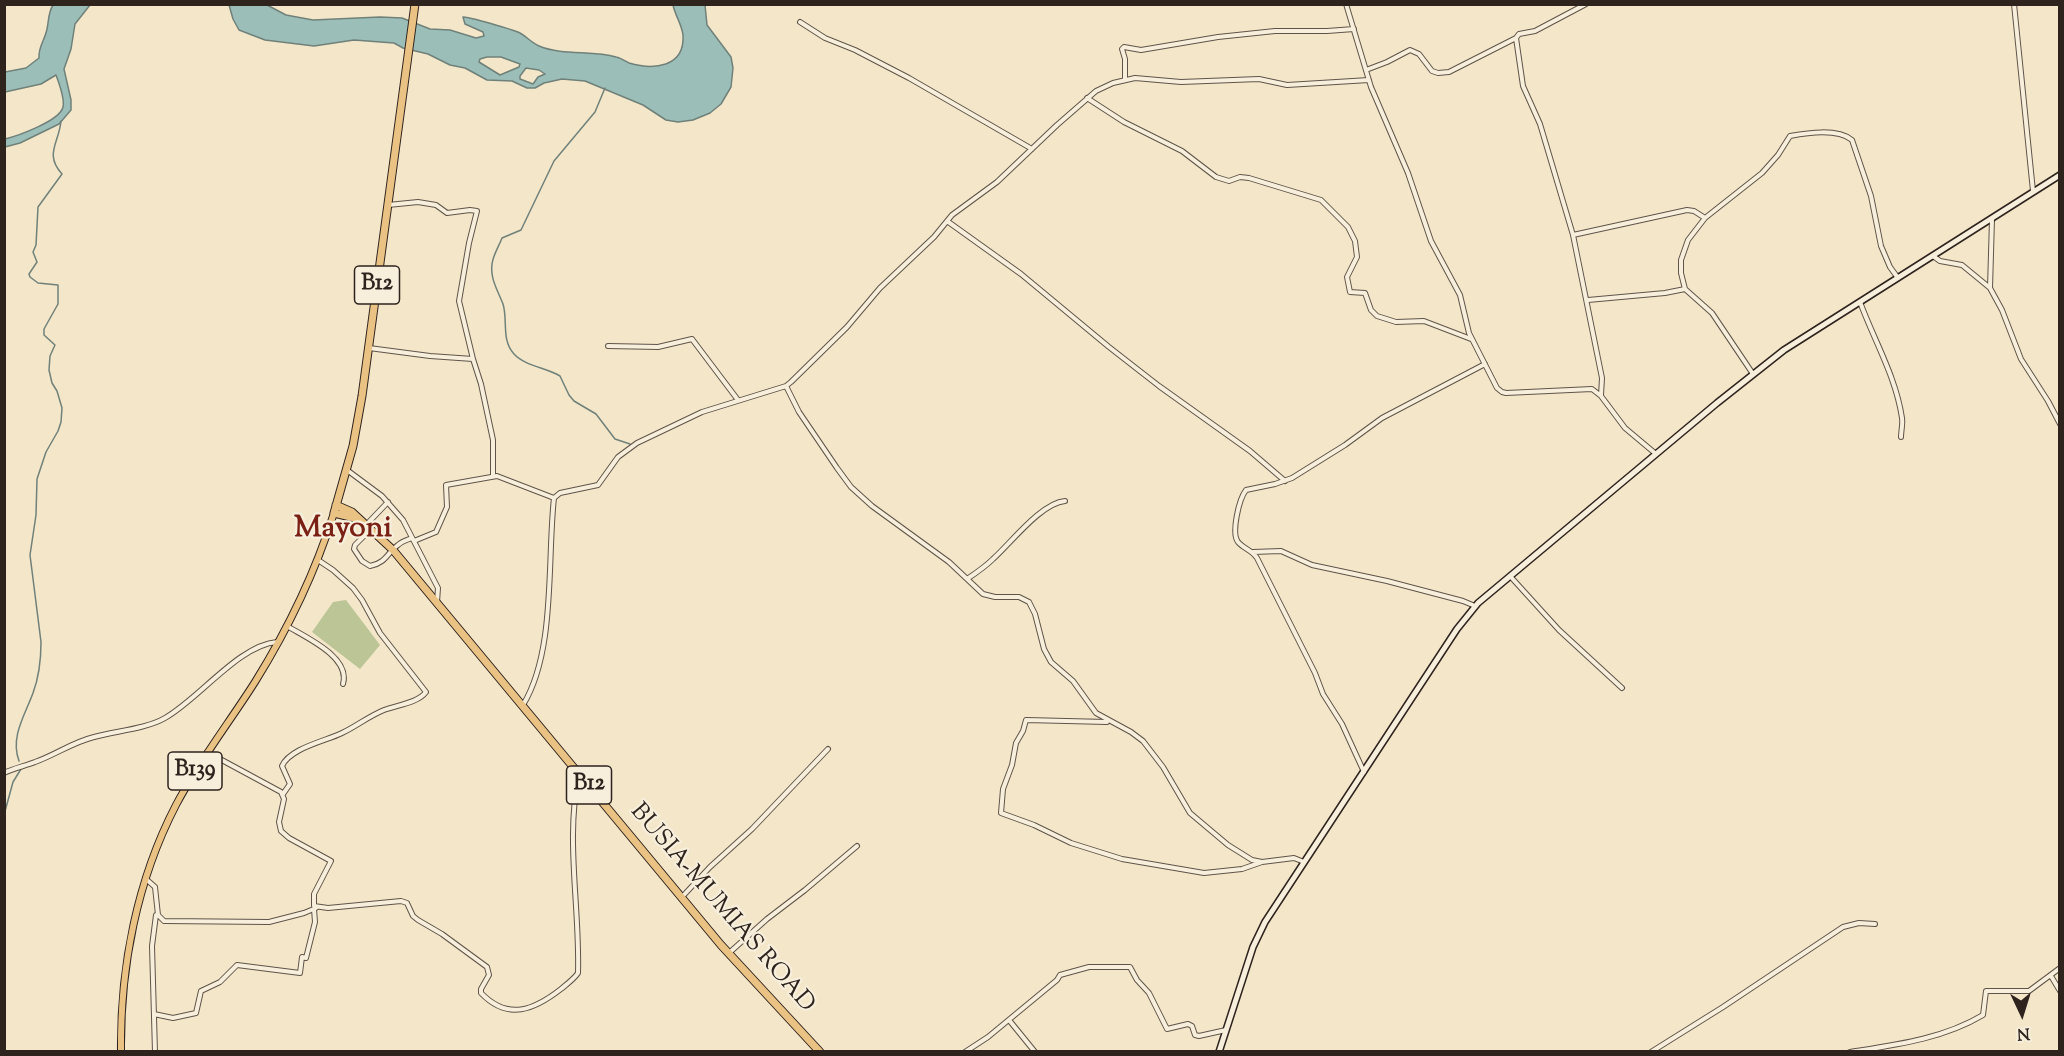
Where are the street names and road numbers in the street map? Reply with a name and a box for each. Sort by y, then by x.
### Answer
road number: B12 [354,266,400,304]
road number: B139 [168,752,222,790]
road number: B12 [566,766,612,804]
street label: BUSIA-MUMIAS ROAD [622,799,820,1019]

